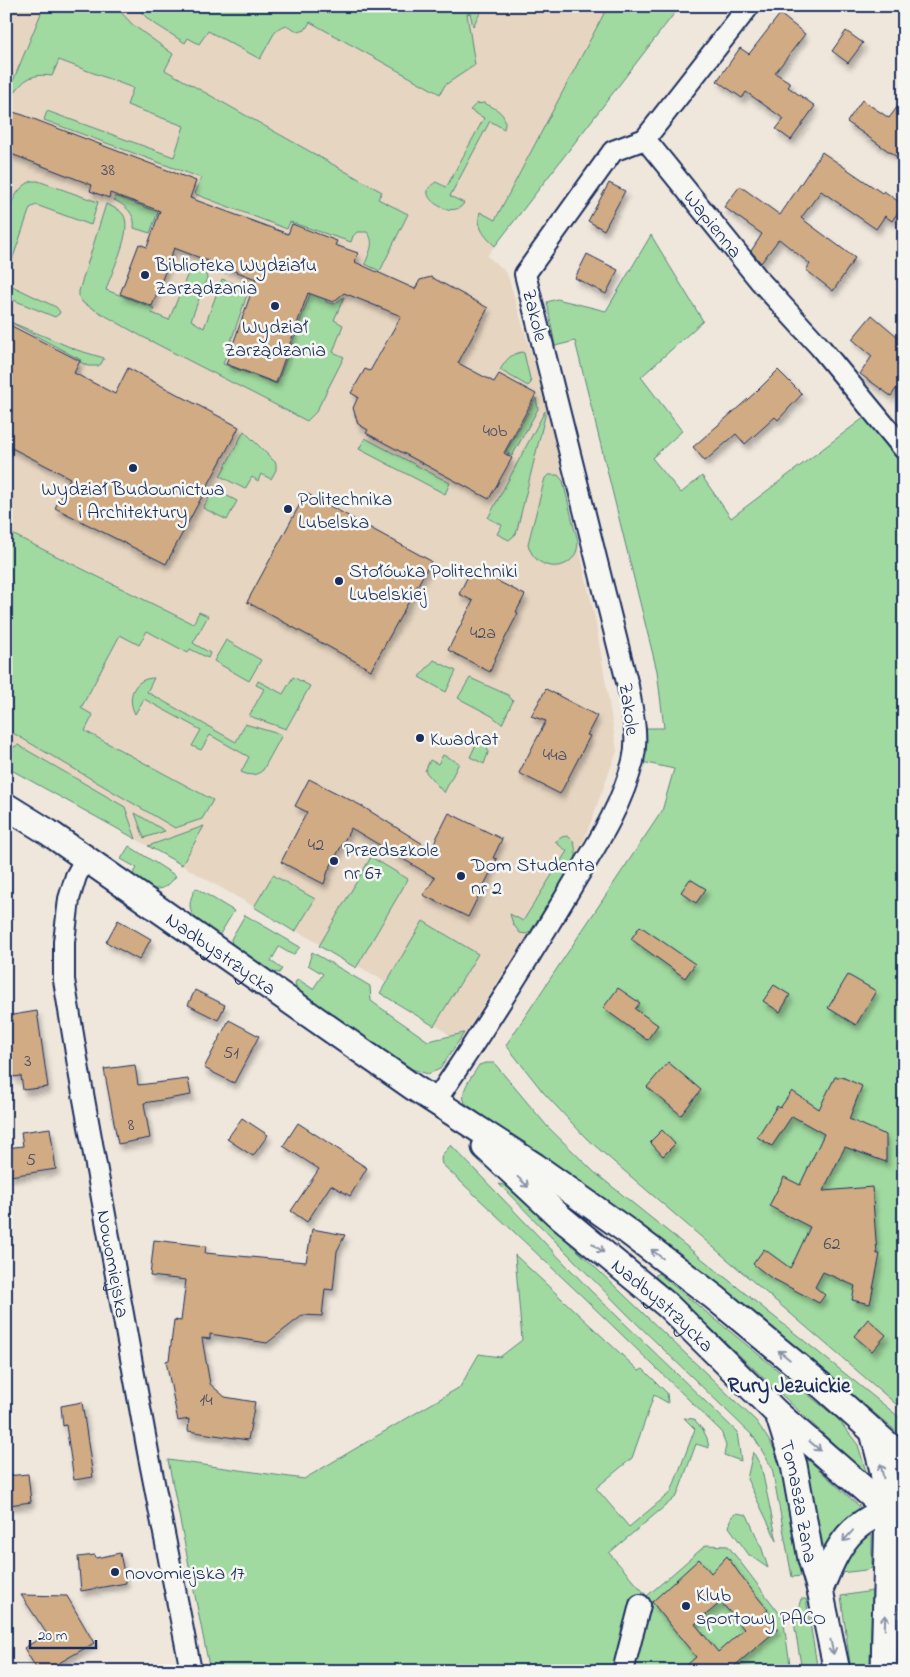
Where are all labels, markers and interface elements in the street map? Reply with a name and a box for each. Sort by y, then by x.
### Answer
house number: 38 [101,158,115,184]
street label: Wapienna [675,185,748,265]
place label: Biblioteka Wydziału Zarządzania [154,252,317,304]
marker: Biblioteka Wydziału Zarządzania [139,269,151,281]
street label: Zakole [513,286,554,345]
marker: Wydział Zarządzania [269,300,281,312]
place label: Wydział Zarządzania [224,314,326,366]
house number: 40b [483,419,508,445]
marker: Wydział Budownictwa i Architektury [127,462,139,474]
place label: Wydział Budownictwa i Architektury [41,476,225,528]
place label: Politechnika Lubelska [298,486,392,538]
marker: Politechnika Lubelska [282,503,294,515]
place label: Stołówka Politechniki Lubelskiej [349,558,518,610]
marker: Stołówka Politechniki Lubelskiej [333,575,345,587]
house number: 42a [470,621,496,647]
street label: Zakole [609,681,646,738]
place label: Kwadrat [430,726,499,755]
marker: Kwadrat [414,732,426,744]
house number: 44a [543,743,567,769]
house number: 42 [308,833,324,859]
place label: Przedszkole nr 67 [344,837,439,889]
place label: Dom Studenta nr 2 [470,852,595,904]
marker: Przedszkole nr 67 [328,855,340,867]
marker: Dom Studenta nr 2 [455,870,467,882]
street label: Nadbystrzycka [159,906,281,1004]
house number: 51 [223,1041,239,1067]
house number: 3 [24,1049,32,1075]
house number: 8 [128,1113,135,1139]
house number: 5 [26,1148,36,1174]
one-way arrow [516,1176,529,1188]
street label: Nowomiejska [87,1208,135,1320]
house number: 62 [824,1232,840,1258]
one-way arrow [591,1243,604,1254]
one-way arrow [650,1249,664,1259]
street label: Nadbystrzycka [604,1253,719,1360]
one-way arrow [778,1350,791,1361]
district label: Rury Jezuickie [728,1372,851,1404]
house number: 14 [199,1388,213,1414]
street label: Tomasza Zana [770,1437,823,1565]
one-way arrow [809,1440,822,1452]
one-way arrow [877,1463,887,1479]
one-way arrow [843,1530,854,1543]
place label: novomiejska 17 [125,1560,245,1589]
marker: novomiejska 17 [109,1566,121,1578]
place label: Klub sportowy PACO [696,1582,826,1634]
marker: Klub sportowy PACO [680,1600,692,1612]
one-way arrow [880,1614,890,1630]
scale bar [30,1617,96,1649]
text: 20 m [38,1625,68,1647]
one-way arrow [828,1639,837,1655]

